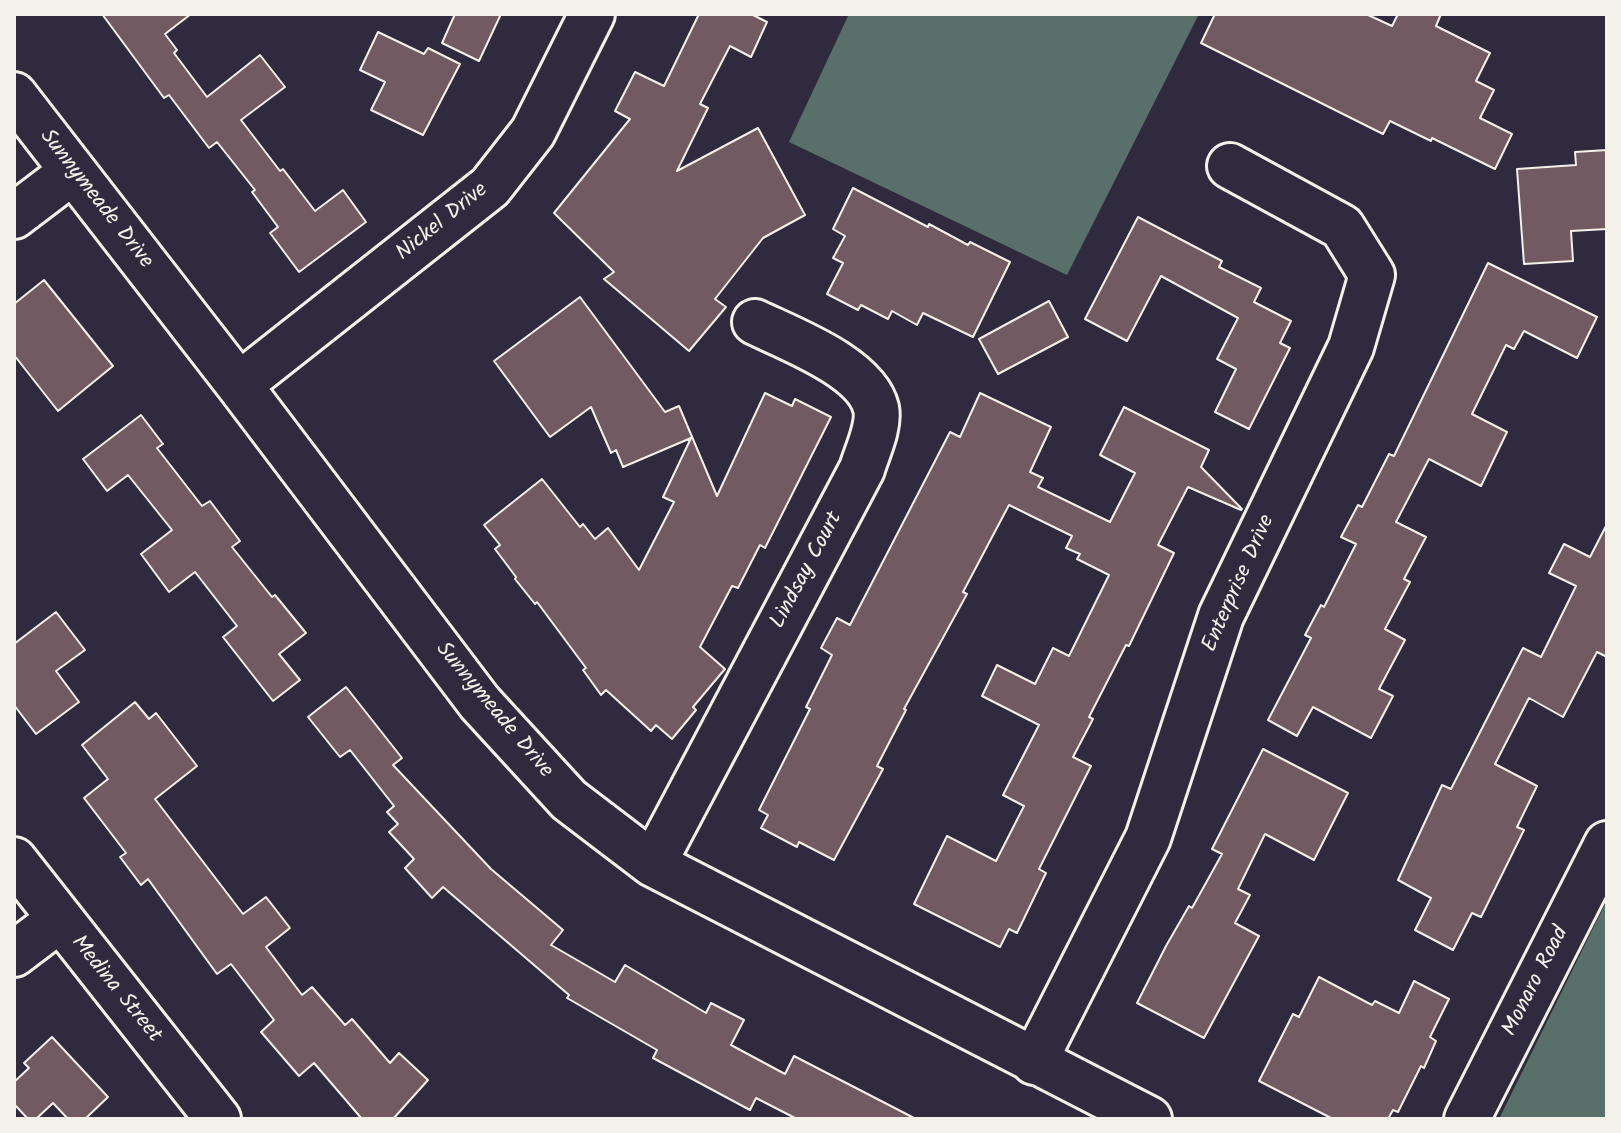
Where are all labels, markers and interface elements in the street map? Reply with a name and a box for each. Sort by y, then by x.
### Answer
street label: Sunnymeade Drive [32,125,158,275]
street label: Nickel Drive [392,178,494,268]
street label: Lindsay Court [766,508,850,634]
street label: Enterprise Drive [1198,511,1282,657]
street label: Sunnymeade Drive [428,638,558,784]
street label: Monaro Road [1498,923,1576,1041]
street label: Medina Street [64,931,166,1049]

